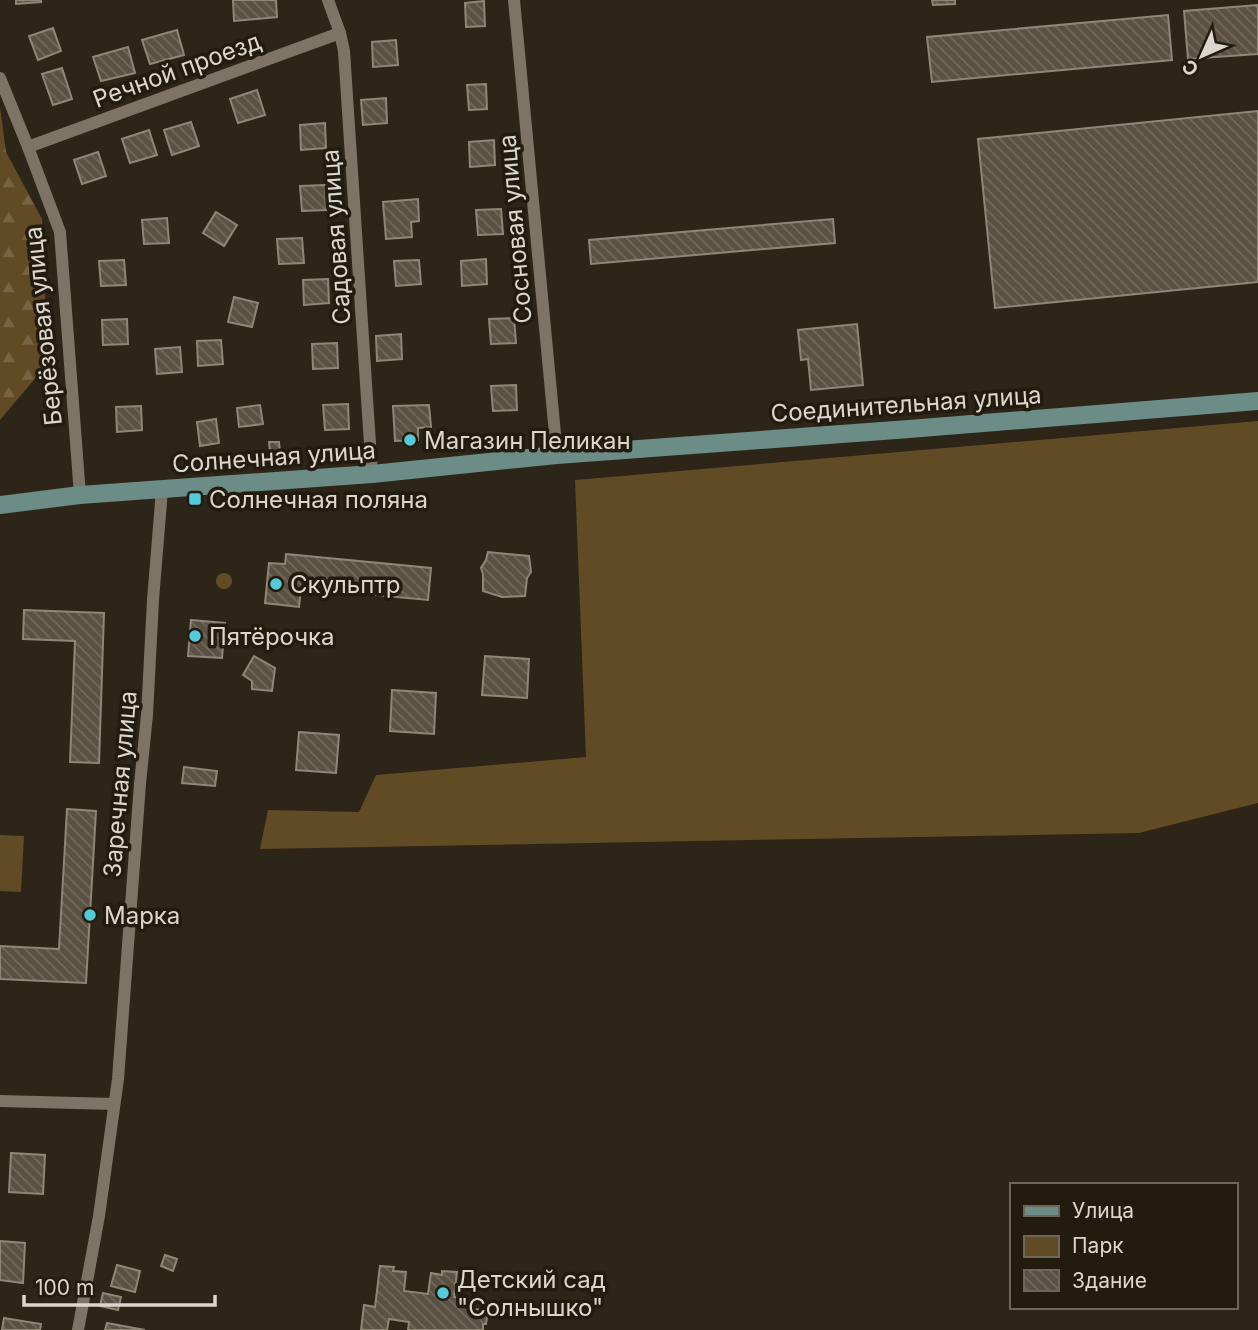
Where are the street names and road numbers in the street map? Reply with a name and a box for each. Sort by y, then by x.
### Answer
street label: Речной проезд [89,26,265,114]
street label: Сосновая улица [492,133,538,325]
street label: Садовая улица [315,148,357,326]
street label: Берёзовая улица [18,225,68,427]
street label: Соединительная улица [770,380,1042,428]
street label: Солнечная улица [171,435,377,479]
street label: Заречная улица [97,690,143,878]

